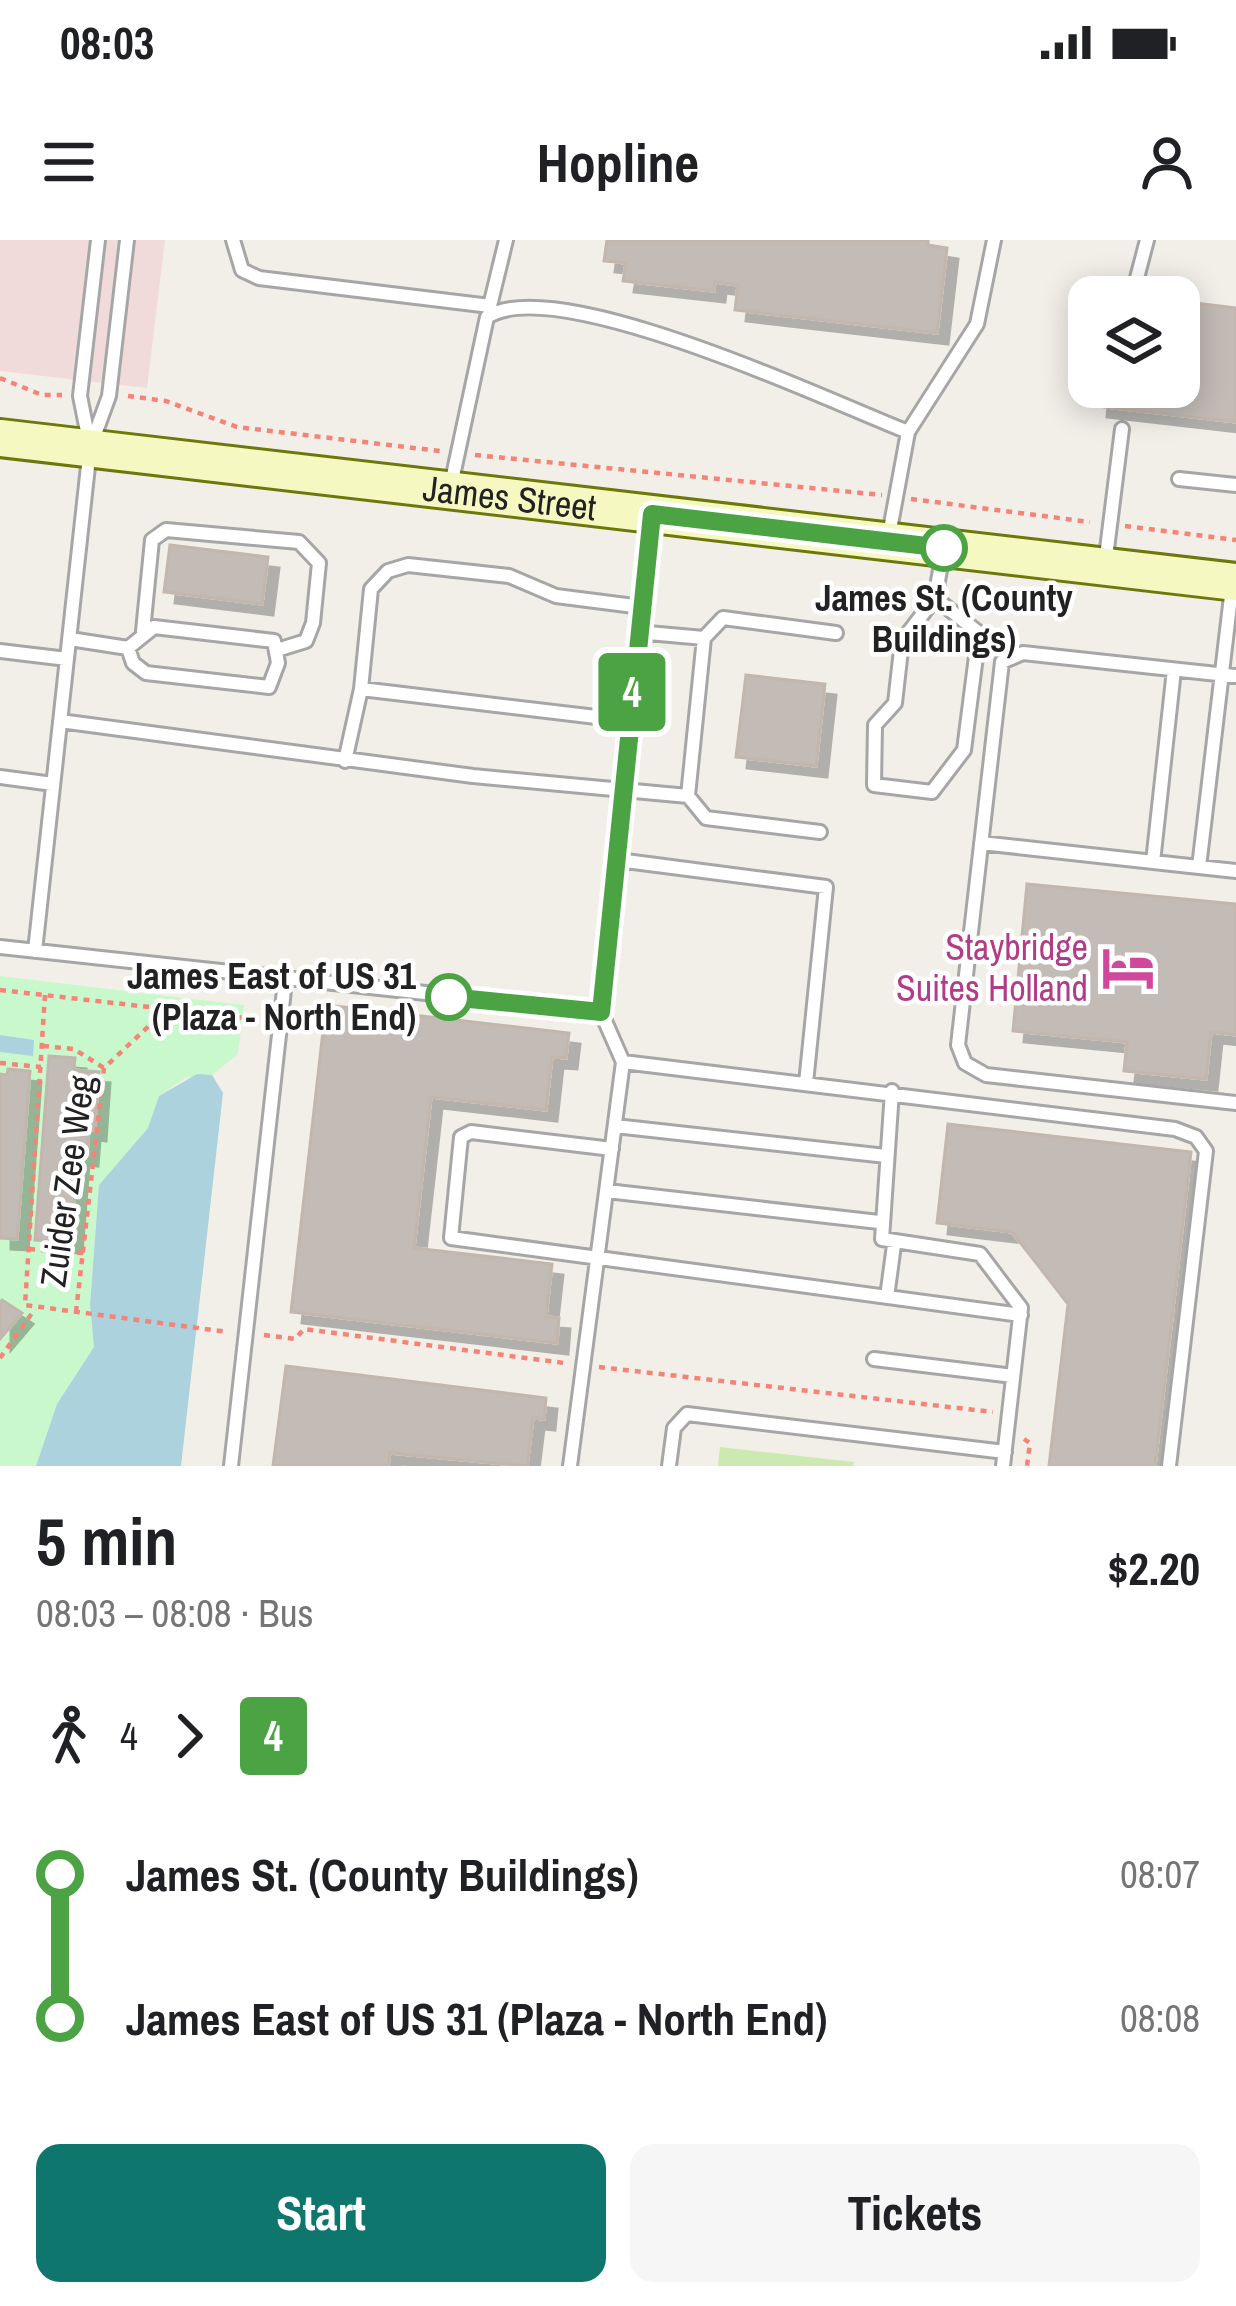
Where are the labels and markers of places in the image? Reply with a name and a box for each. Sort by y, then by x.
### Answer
marker: James St. (County Buildings) [922,526,966,570]
place label: James St. (County Buildings) [815,574,1073,663]
place label: Staybridge Suites Holland [896,923,1088,1012]
hotel icon: Staybridge Suites Holland [1099,939,1157,997]
place label: James East of US 31 (Plaza - North End) [127,952,417,1041]
marker: James East of US 31 (Plaza - North End) [427,975,471,1019]

